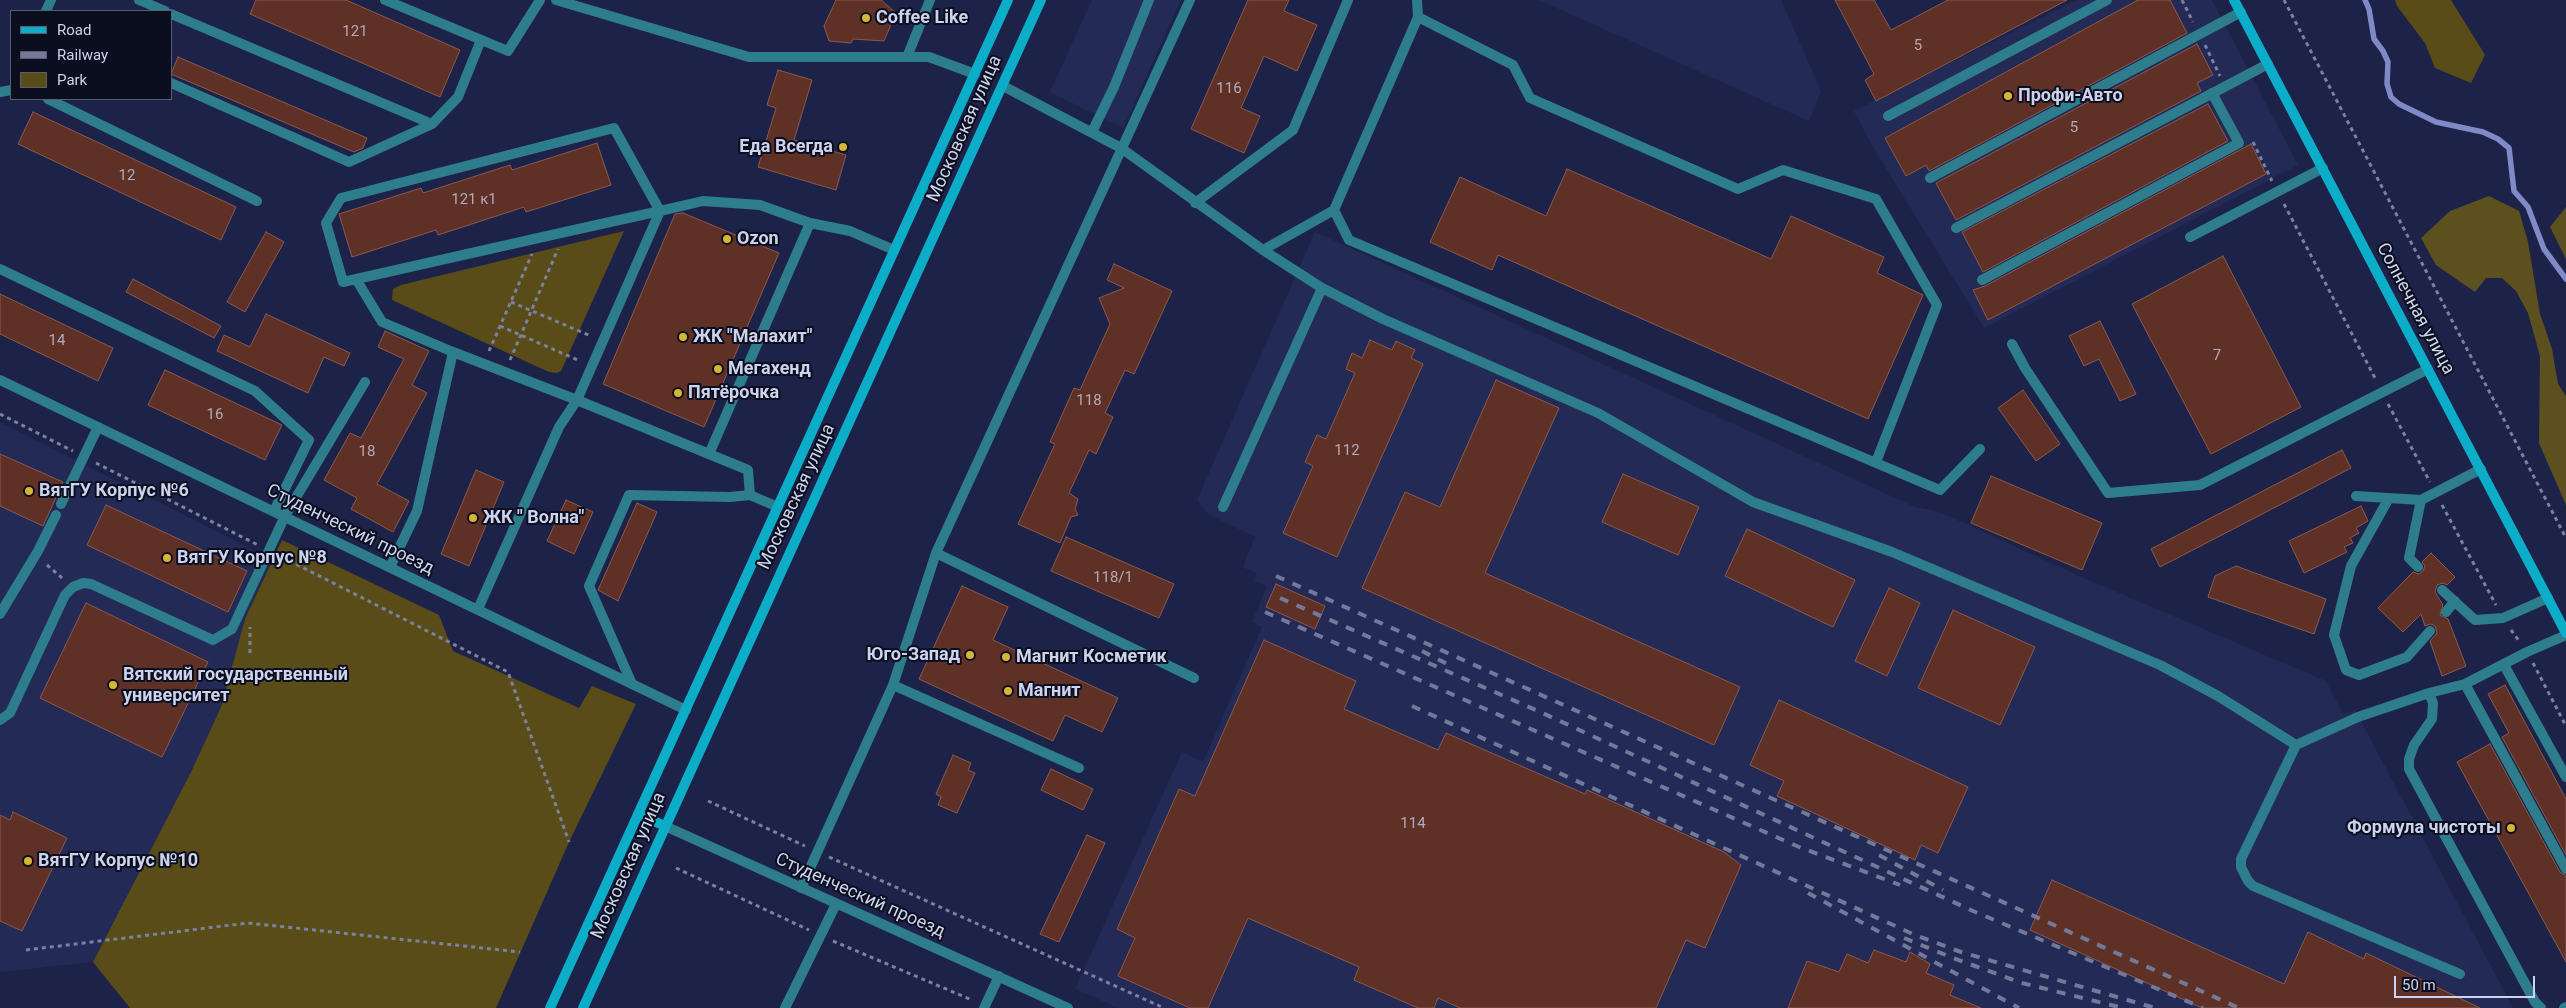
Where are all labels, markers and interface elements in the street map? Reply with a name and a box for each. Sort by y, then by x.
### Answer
place label: Coffee Like [876,7,968,29]
legend [10,10,172,100]
marker: Coffee Like [860,12,872,24]
text: Road [57,21,91,39]
house number: 121 [342,23,368,41]
house number: 5 [1914,37,1922,55]
text: Railway [57,46,108,64]
street label: Московская улица [923,52,1007,206]
text: Park [57,71,87,89]
house number: 116 [1216,80,1242,98]
place label: Профи-Авто [2018,85,2123,107]
marker: Профи-Авто [2002,90,2014,102]
house number: 5 [2070,119,2078,137]
place label: Еда Всегда [739,136,833,158]
marker: Еда Всегда [837,141,849,153]
house number: 12 [119,167,135,185]
house number: 121 к1 [451,191,497,209]
place label: Ozon [737,228,779,250]
marker: Ozon [721,233,733,245]
street label: Солнечная улица [2371,240,2459,378]
place label: ЖК "Малахит" [693,326,812,348]
marker: ЖК "Малахит" [677,331,689,343]
house number: 14 [49,332,65,350]
house number: 7 [2213,347,2221,365]
place label: Мегахенд [728,358,811,380]
marker: Мегахенд [712,363,724,375]
place label: Пятёрочка [688,382,779,404]
marker: Пятёрочка [672,387,684,399]
house number: 118 [1076,392,1102,410]
house number: 16 [207,406,223,424]
street label: Московская улица [754,421,840,573]
house number: 112 [1334,442,1360,460]
house number: 18 [359,443,375,461]
place label: ВятГУ Корпус №6 [39,480,189,502]
street label: Студенческий проезд [263,480,437,580]
marker: ВятГУ Корпус №6 [23,485,35,497]
place label: ЖК " Волна" [483,507,584,529]
marker: ЖК " Волна" [467,512,479,524]
place label: ВятГУ Корпус №8 [177,547,327,569]
marker: ВятГУ Корпус №8 [161,552,173,564]
house number: 118/1 [1093,569,1133,587]
place label: Юго-Запад [866,644,960,666]
place label: Магнит Косметик [1016,646,1167,668]
marker: Юго-Запад [964,649,976,661]
marker: Магнит Косметик [1000,651,1012,663]
place label: Вятский государственный университет [123,664,348,706]
marker: Вятский государственный университет [107,679,119,691]
place label: Магнит [1018,680,1081,702]
marker: Магнит [1002,685,1014,697]
street label: Московская улица [587,789,671,943]
house number: 114 [1400,815,1426,833]
place label: Формула чистоты [2347,817,2501,839]
marker: Формула чистоты [2505,822,2517,834]
street label: Студенческий проезд [772,849,948,943]
place label: ВятГУ Корпус №10 [38,850,198,872]
marker: ВятГУ Корпус №10 [22,855,34,867]
scale bar [2396,966,2537,998]
text: 50 m [2402,976,2436,994]

